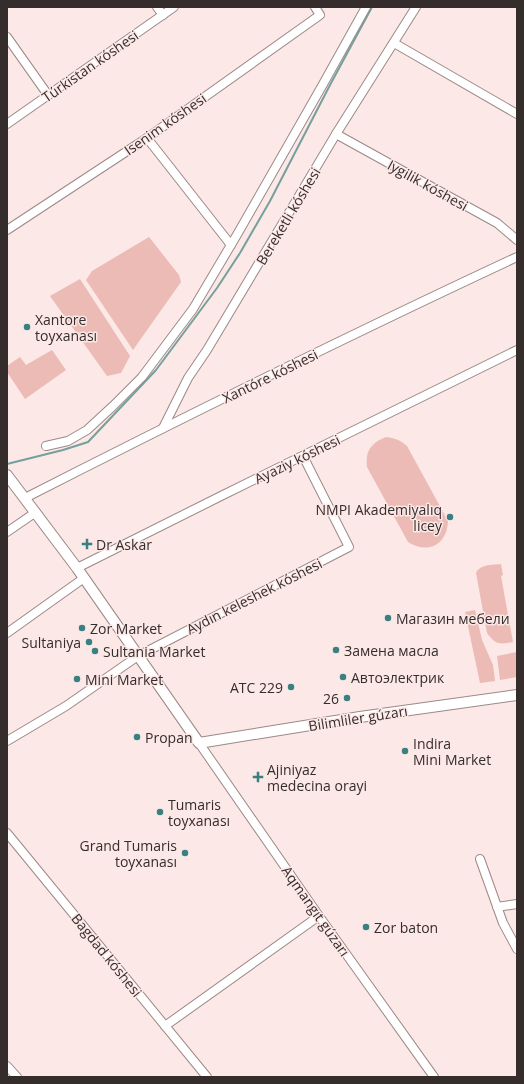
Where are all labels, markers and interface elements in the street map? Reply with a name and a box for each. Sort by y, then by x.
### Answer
street label: Túrkistan kóshesi [38,26,142,106]
street label: Isenim kóshesi [120,89,210,159]
street label: Iygilik kóshesi [384,155,472,215]
street label: Bereketli kóshesi [251,164,325,268]
place label: Xantore toyxanası [35,310,97,345]
marker: Xantore toyxanası [22,322,32,332]
street label: Xantóre kóshesi [219,345,321,407]
street label: Ayaziy kóshesi [251,430,343,488]
place label: NMPI Akademiyalıq licey [316,500,443,535]
marker: NMPI Akademiyalıq licey [445,512,455,522]
place label: Dr Askar [96,535,152,554]
marker: Dr Askar [81,538,93,550]
street label: Aydın keleshek kóshesi [183,553,325,639]
place label: Магазин мебели [396,609,510,628]
marker: Магазин мебели [383,613,393,623]
place label: Zor Market [90,619,162,638]
marker: Zor Market [77,623,87,633]
place label: Sultaniya [22,633,81,652]
marker: Sultaniya [84,637,94,647]
place label: Замена масла [344,641,439,660]
place label: Sultania Market [103,642,205,661]
marker: Замена масла [331,645,341,655]
marker: Sultania Market [90,646,100,656]
place label: Автоэлектрик [351,668,445,687]
place label: Mini Market [85,670,163,689]
marker: Автоэлектрик [338,672,348,682]
marker: Mini Market [72,674,82,684]
place label: АТС 229 [230,678,283,697]
marker: АТС 229 [286,682,296,692]
place label: 26 [323,689,339,708]
marker: 26 [342,693,352,703]
street label: Bilimliler gúzarı [307,701,409,735]
place label: Propan [145,728,193,747]
marker: Propan [132,732,142,742]
place label: Indira Mini Market [413,734,491,769]
marker: Indira Mini Market [400,746,410,756]
place label: Ajiniyaz medecina orayi [267,760,367,795]
marker: Ajiniyaz medecina orayi [252,771,264,783]
place label: Tumaris toyxanası [168,795,230,830]
marker: Tumaris toyxanası [155,807,165,817]
place label: Grand Tumaris toyxanası [80,836,177,871]
marker: Grand Tumaris toyxanası [180,848,190,858]
street label: Aqmangıt gúzarı [278,862,354,960]
street label: Bagdad kóshesi [67,909,147,1001]
place label: Zor baton [374,918,438,937]
marker: Zor baton [361,922,371,932]

